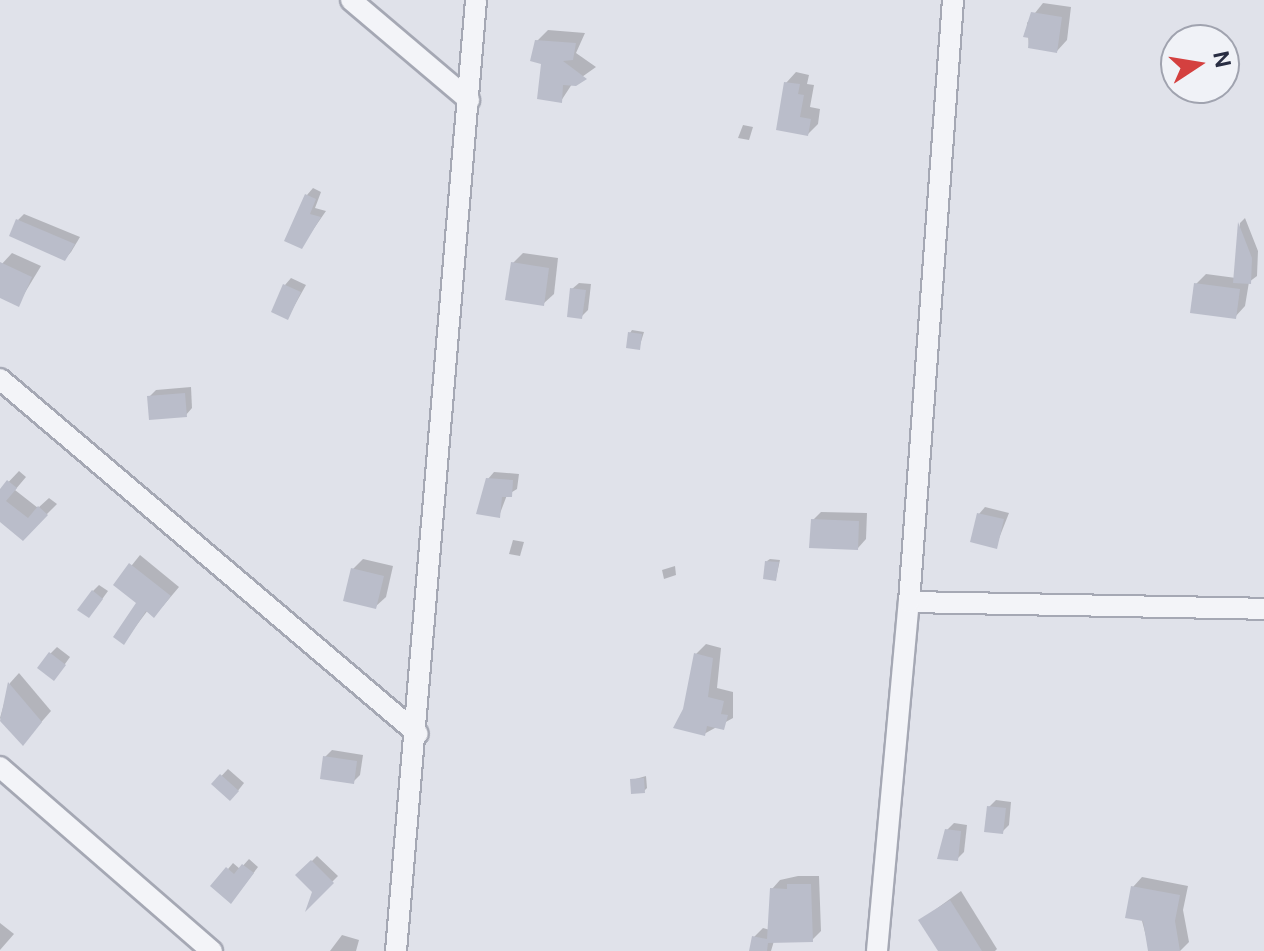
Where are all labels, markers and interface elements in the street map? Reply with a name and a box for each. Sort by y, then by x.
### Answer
north arrow [1160,24,1240,104]
text: N [1206,48,1238,70]

